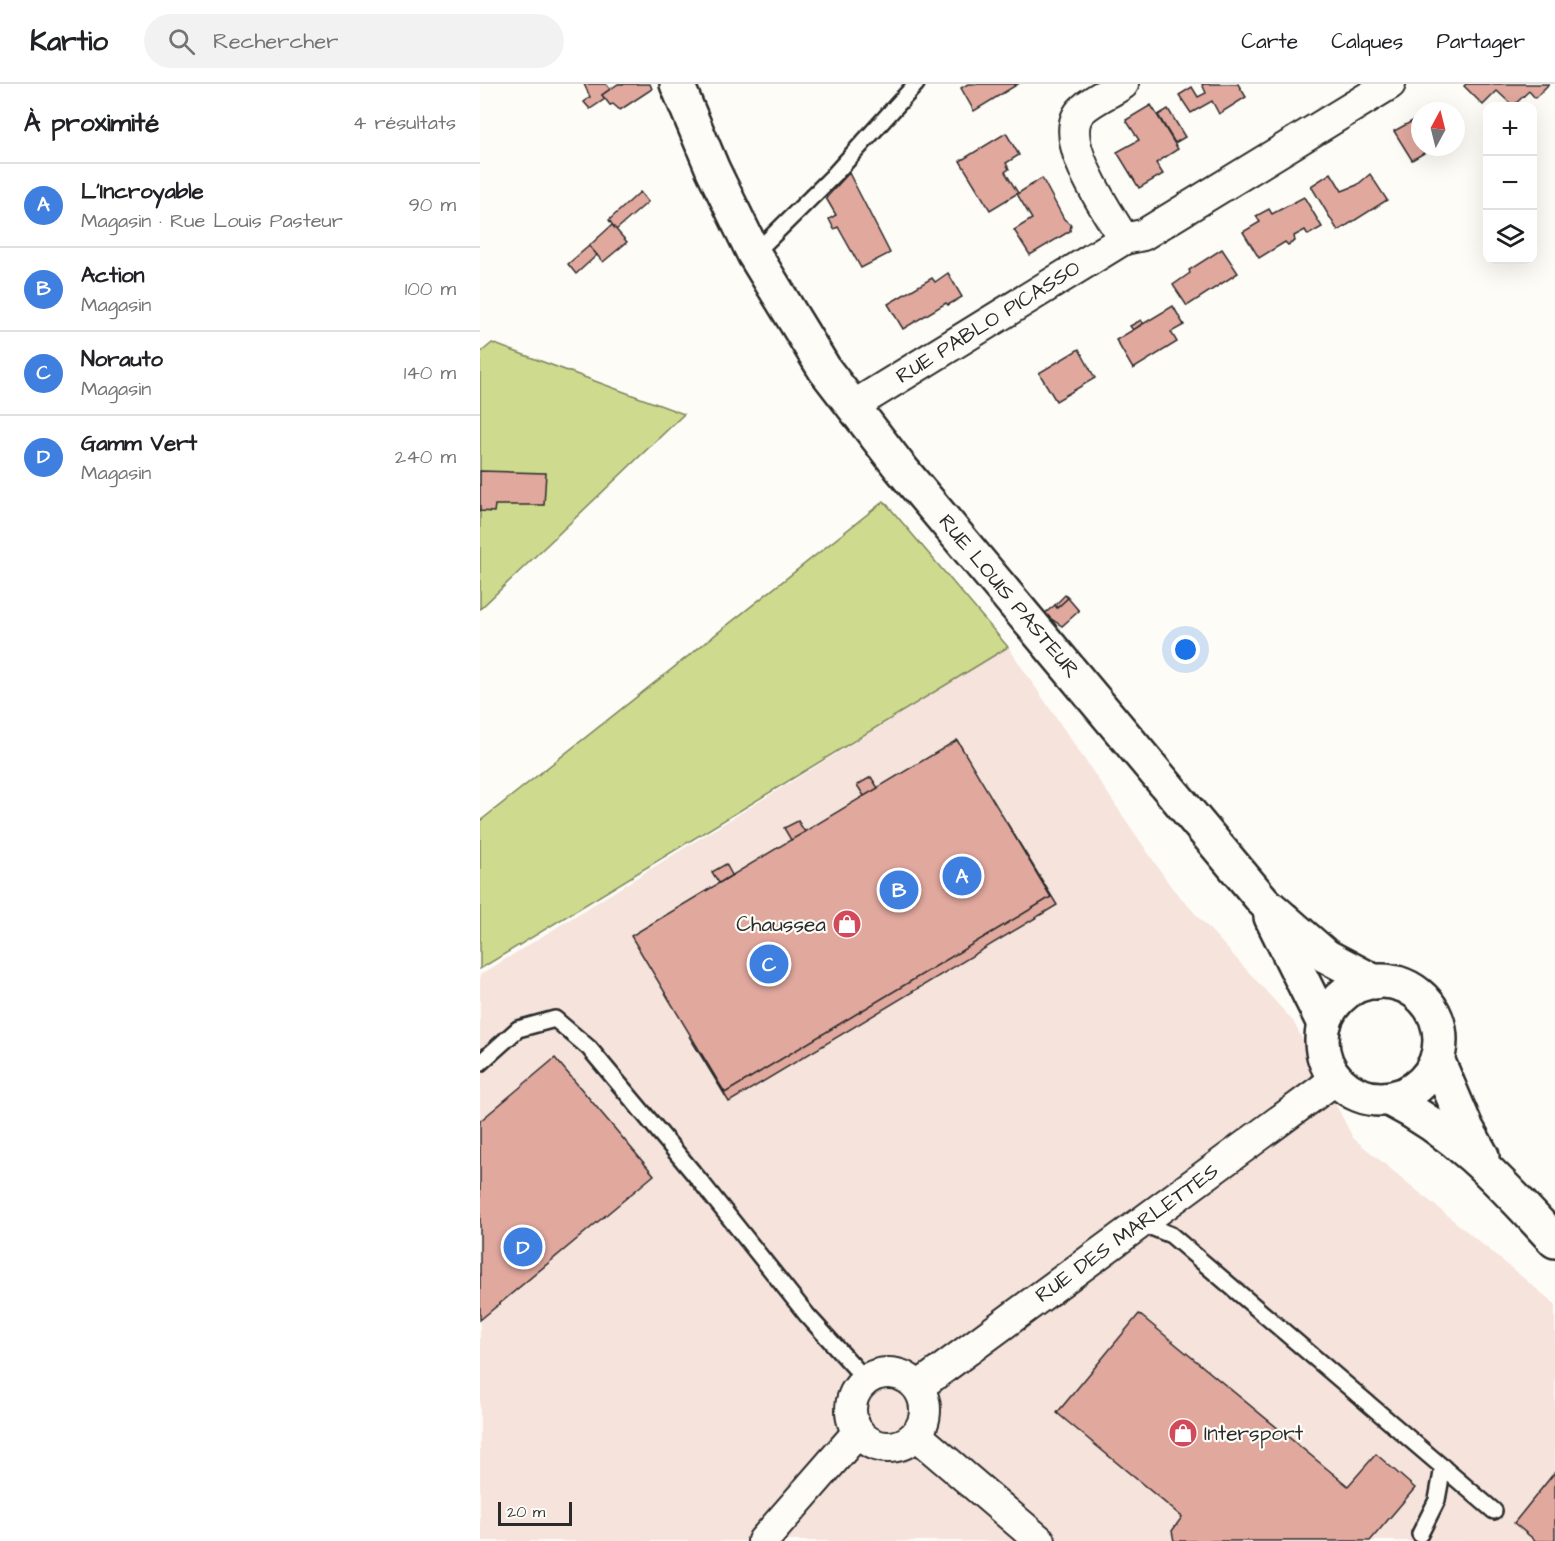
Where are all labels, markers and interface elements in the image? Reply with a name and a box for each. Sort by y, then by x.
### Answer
search box [144,14,564,68]
text: Kartio [30,22,108,61]
icon: search [165,25,198,58]
text: Rechercher [213,26,338,57]
text: Carte [1241,27,1298,56]
text: Calques [1331,27,1403,56]
text: Partager [1436,27,1525,56]
north arrow [1411,102,1465,156]
map controls [1483,102,1537,264]
button: + [1483,102,1537,156]
text: À proximité [24,105,159,141]
text: 4 résultats [353,109,456,137]
button: − [1483,156,1537,210]
text: L'Incroyable [81,176,204,207]
text: A [37,191,50,219]
text: 90 m [408,191,456,219]
text: Magasin · Rue Louis Pasteur [81,207,343,235]
button: layers [1483,210,1537,264]
street label: RUE PABLO PICASSO [890,253,1086,391]
text: Action [81,260,145,291]
text: B [36,275,51,303]
text: 100 m [405,275,456,303]
text: Magasin [81,291,151,319]
text: Norauto [81,344,163,375]
text: C [36,359,51,387]
text: 140 m [404,359,456,387]
text: Magasin [81,375,151,403]
text: Gamm Vert [81,428,197,459]
text: D [37,443,50,471]
text: 240 m [395,443,456,471]
text: Magasin [81,459,151,487]
street label: RUE LOUIS PASTEUR [932,508,1086,684]
your location [1171,635,1200,664]
pin: A [942,854,982,898]
pin: B [880,868,918,912]
shop icon: Chaussea [831,908,863,940]
place label: Chaussea [736,910,826,939]
pin: C [750,942,788,986]
street label: RUE DES MARLETTES [1029,1156,1225,1310]
pin: D [504,1224,543,1270]
shop icon: Intersport [1167,1417,1199,1449]
place label: Intersport [1204,1419,1304,1449]
scale bar [498,1499,572,1526]
text: 20 m [507,1501,545,1523]

